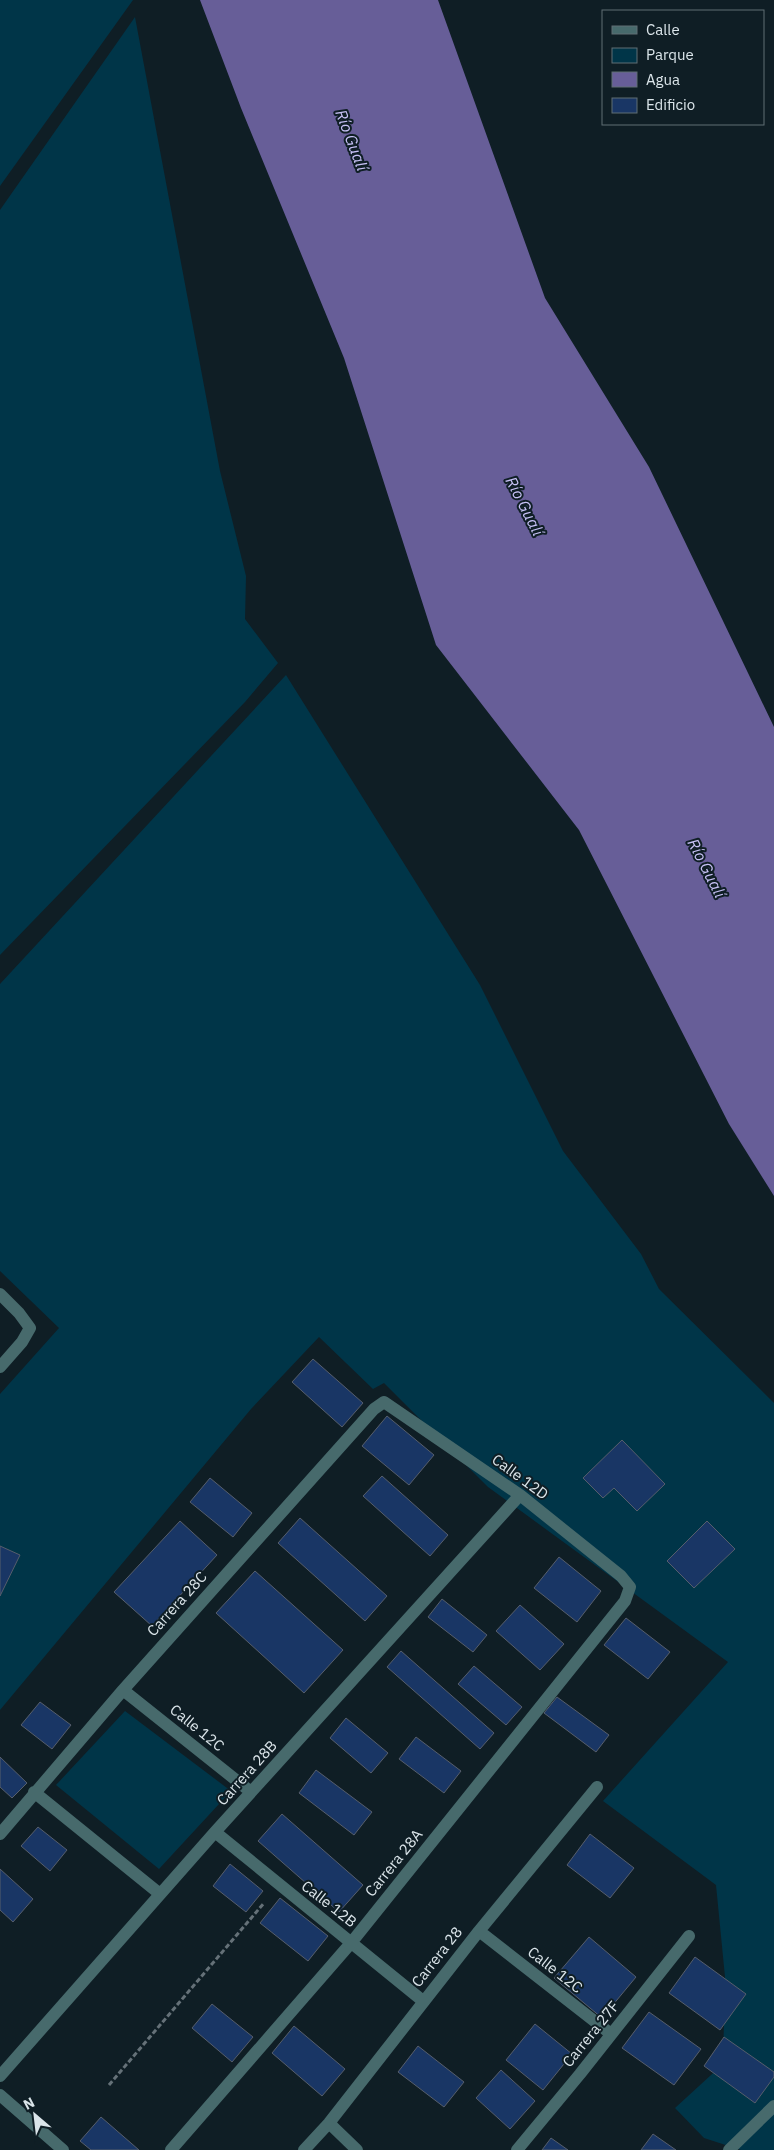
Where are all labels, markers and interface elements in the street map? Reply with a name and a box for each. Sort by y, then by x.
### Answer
legend [602,10,764,125]
text: Calle [646,20,680,39]
text: Parque [646,45,694,64]
text: Agua [646,70,680,89]
text: Edificio [646,95,695,114]
water label: Río Gualí [331,106,373,175]
water label: Río Gualí [502,473,549,541]
water label: Río Gualí [684,835,731,903]
street label: Calle 12D [488,1450,552,1503]
street label: Carrera 28C [143,1567,211,1640]
street label: Calle 12C [166,1700,228,1755]
street label: Carrera 28B [212,1736,281,1809]
street label: Carrera 28A [361,1825,427,1900]
street label: Calle 12B [298,1876,361,1931]
street label: Carrera 28 [407,1923,466,1991]
street label: Calle 12C [524,1942,587,1997]
street label: Carrera 27F [558,1997,623,2071]
north arrow [10,2090,60,2140]
text: N [20,2093,38,2114]

